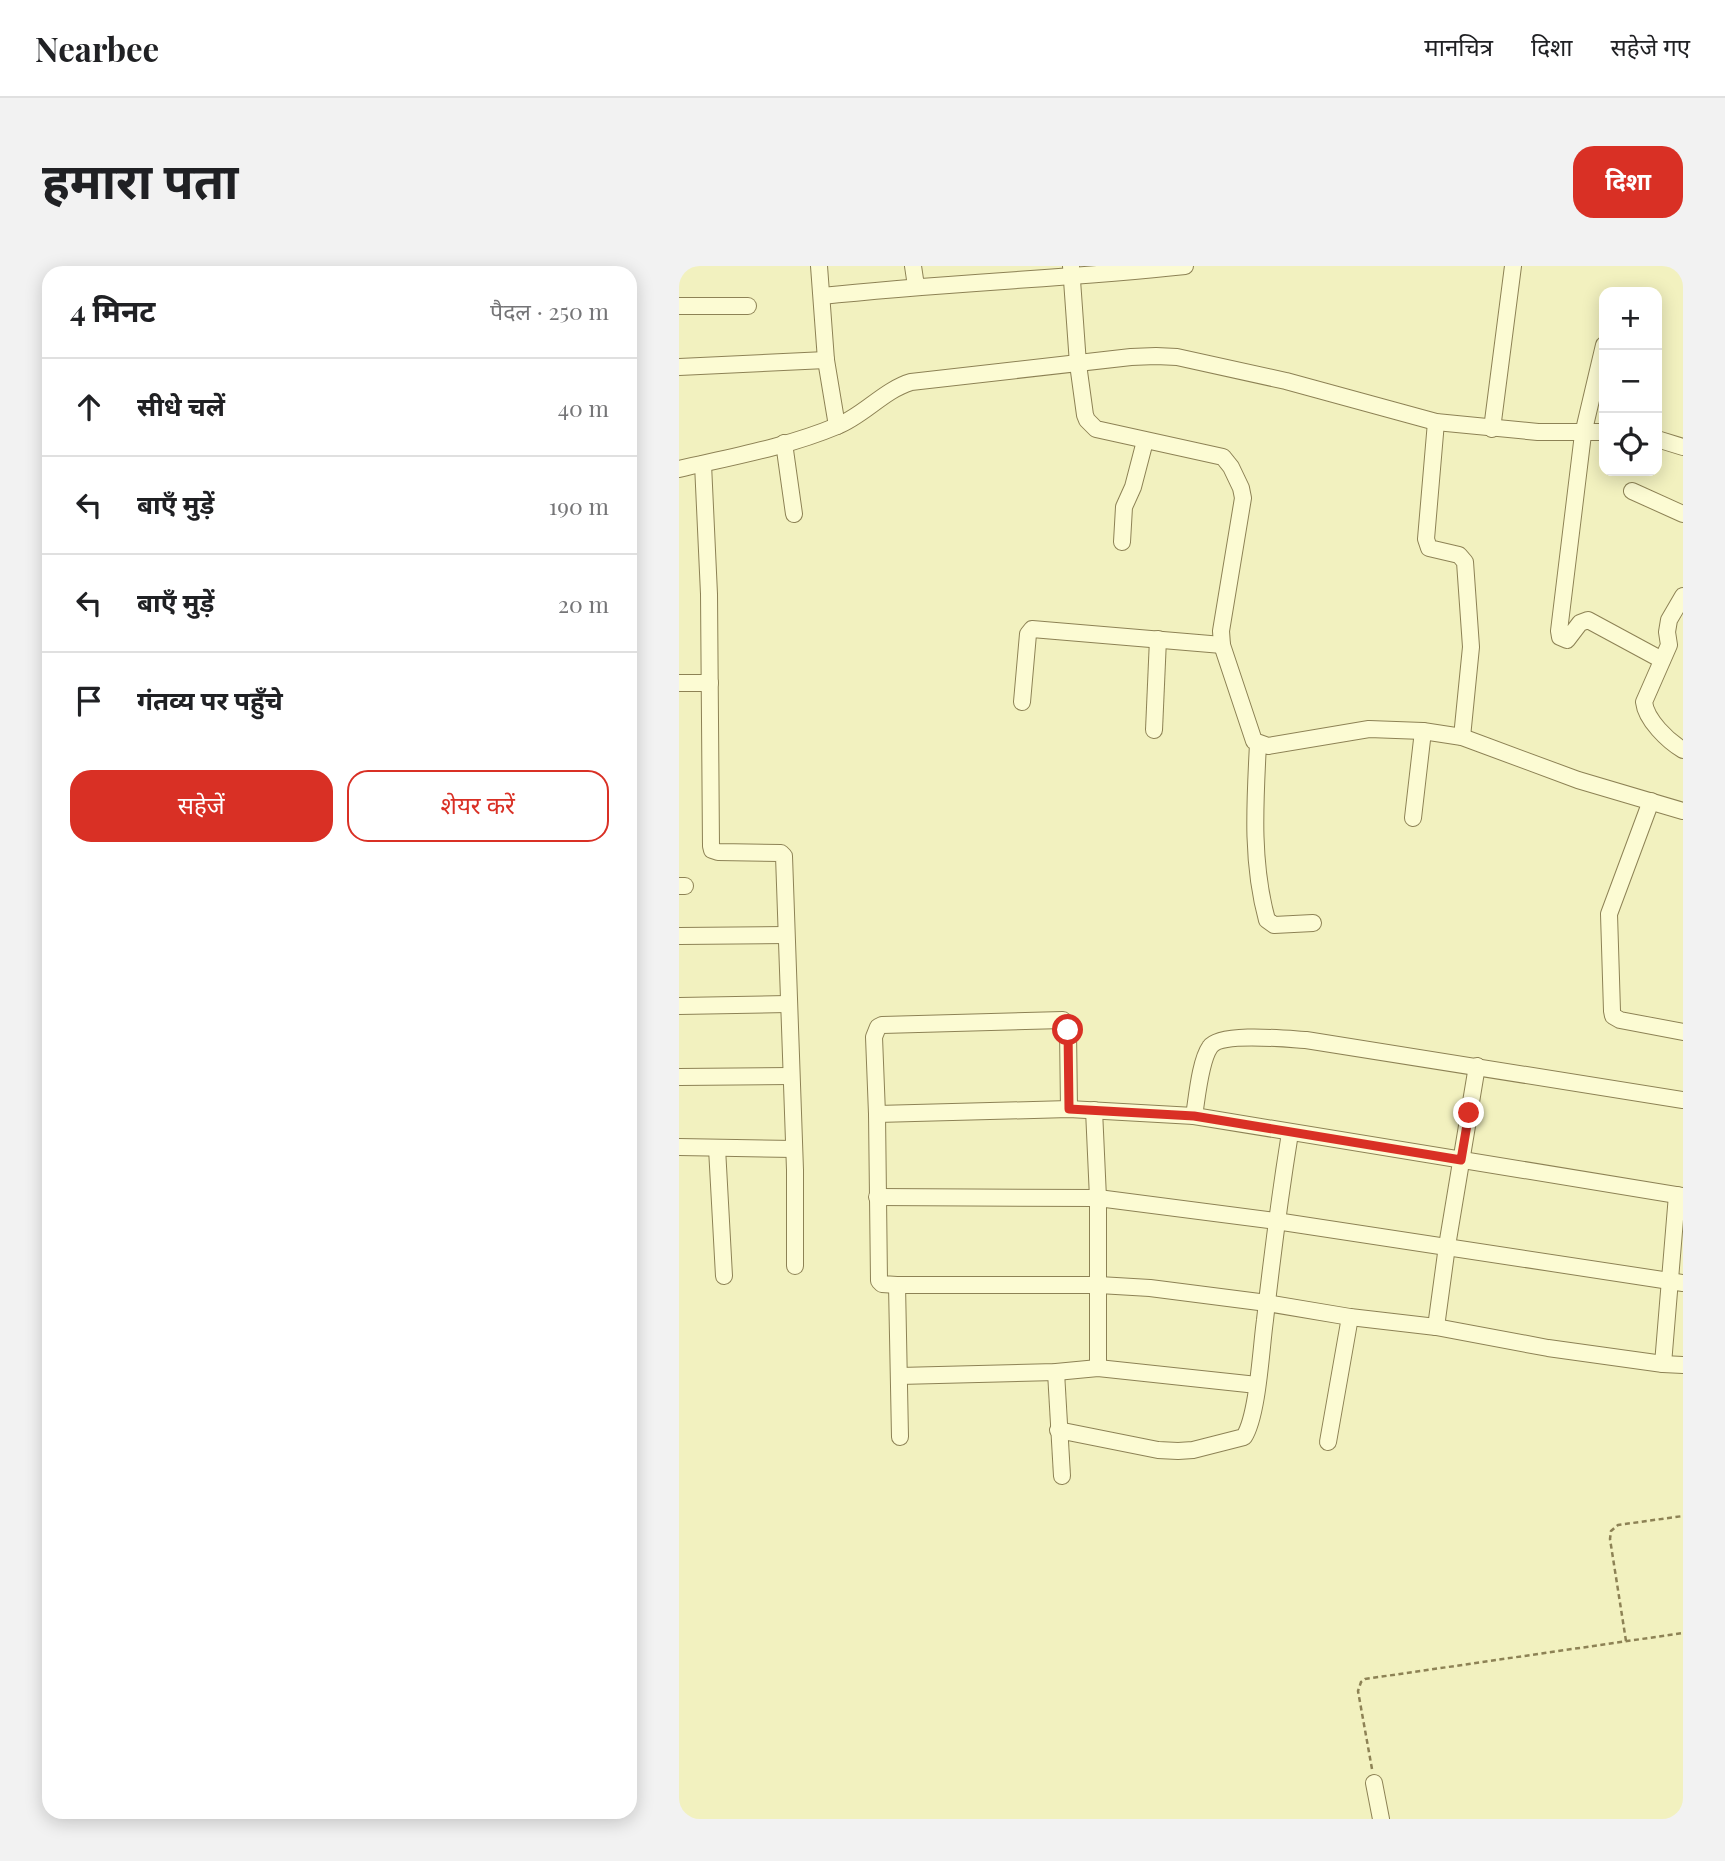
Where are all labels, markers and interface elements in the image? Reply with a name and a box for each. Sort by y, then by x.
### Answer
text: Nearbee [35,26,159,70]
text: मानचित्र [1424,30,1493,62]
text: दिशा [1531,30,1572,62]
text: सहेजे गए [1610,30,1690,62]
text: हमारा पता [42,146,238,211]
button: दिशा [1573,146,1683,218]
map controls [1599,287,1662,476]
button: + [1599,287,1662,350]
text: 4 मिनट [70,290,155,330]
text: पैदल · 250 m [490,295,609,326]
button: − [1599,350,1662,413]
icon: ahead [70,388,108,426]
text: सीधे चलें [137,388,225,423]
text: 40 m [558,392,609,423]
button: locate [1599,413,1662,476]
icon: left [70,486,108,524]
text: बाएँ मुड़ें [137,486,214,521]
text: 190 m [549,490,609,521]
icon: left [70,584,108,622]
text: बाएँ मुड़ें [137,584,214,619]
text: 20 m [558,588,609,619]
icon: arrive [70,682,108,720]
text: गंतव्य पर पहुँचे [137,682,283,717]
button: सहेजें [70,770,333,842]
button: शेयर करें [347,770,609,842]
route start [1052,1014,1083,1045]
route end [1453,1097,1484,1128]

